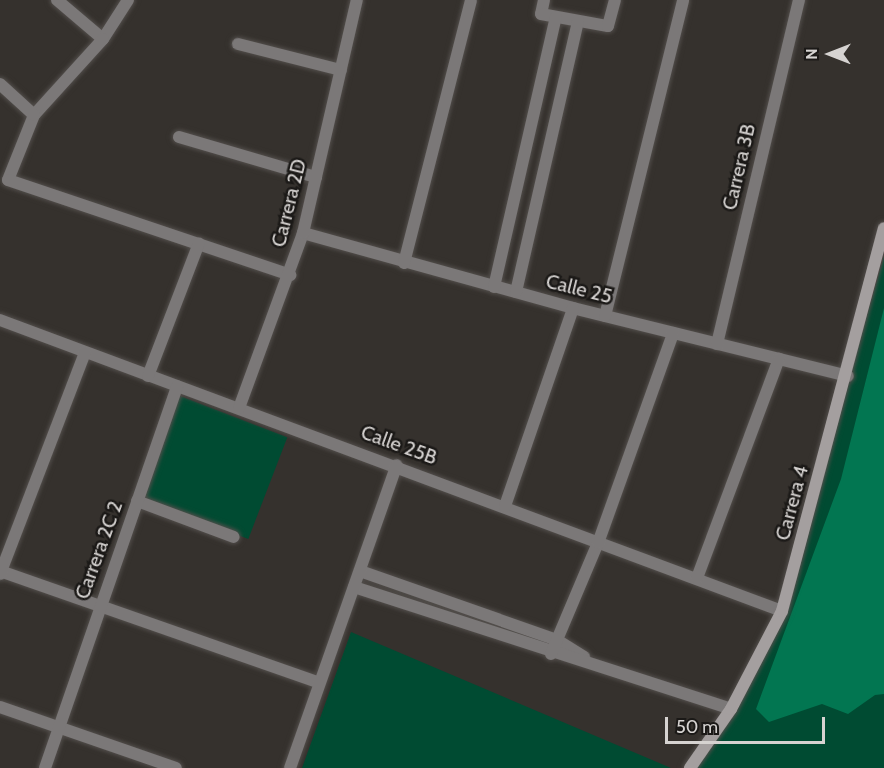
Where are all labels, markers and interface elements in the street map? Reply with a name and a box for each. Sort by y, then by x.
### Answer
north arrow [800,24,860,84]
text: N [802,48,821,60]
street label: Carrera 3B [717,122,761,212]
street label: Carrera 2D [266,157,312,249]
street label: Calle 25 [543,269,615,309]
street label: Calle 25B [358,420,440,470]
street label: Carrera 4 [771,463,813,543]
street label: Carrera 2C 2 [70,498,128,602]
scale bar [668,705,828,743]
text: 50 m [676,716,718,738]

